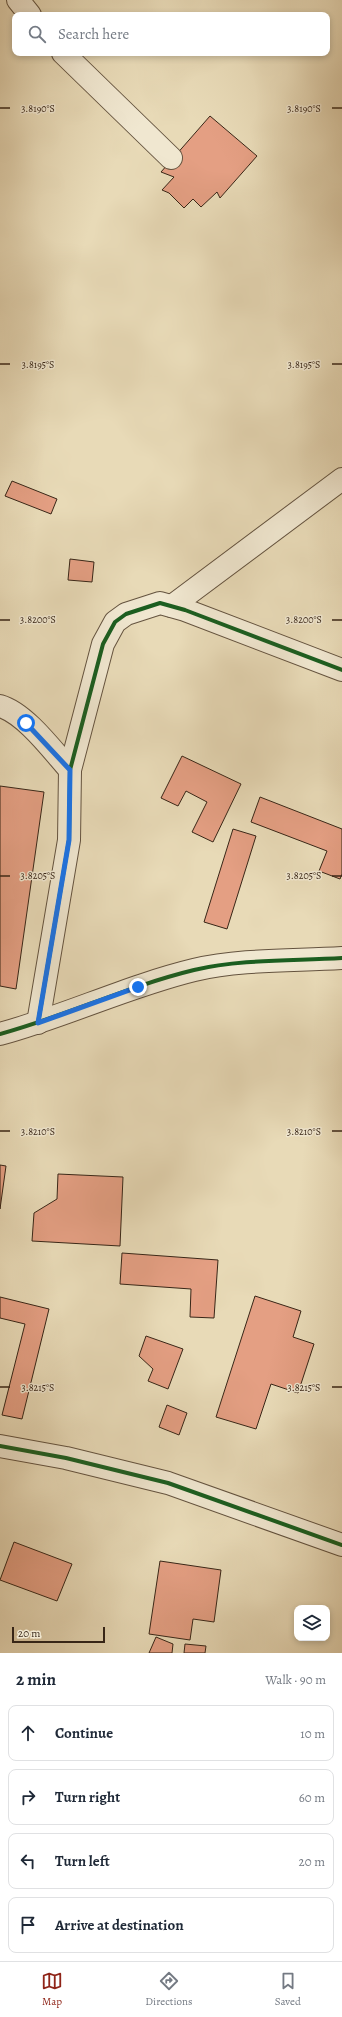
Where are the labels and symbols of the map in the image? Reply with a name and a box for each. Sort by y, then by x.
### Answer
text: 3.8190°S [21,102,55,115]
text: 3.8190°S [287,102,321,115]
text: 3.8195°S [22,358,54,371]
text: 3.8195°S [288,358,320,371]
text: 3.8200°S [20,613,56,626]
text: 3.8200°S [286,613,322,626]
route start [17,714,35,732]
text: 3.8205°S [21,869,55,882]
text: 3.8205°S [287,869,321,882]
route end [129,978,147,996]
text: 3.8210°S [21,1125,55,1138]
text: 3.8210°S [287,1125,321,1138]
text: 3.8215°S [22,1381,54,1394]
text: 3.8215°S [288,1381,320,1394]
scale bar [12,1625,105,1644]

